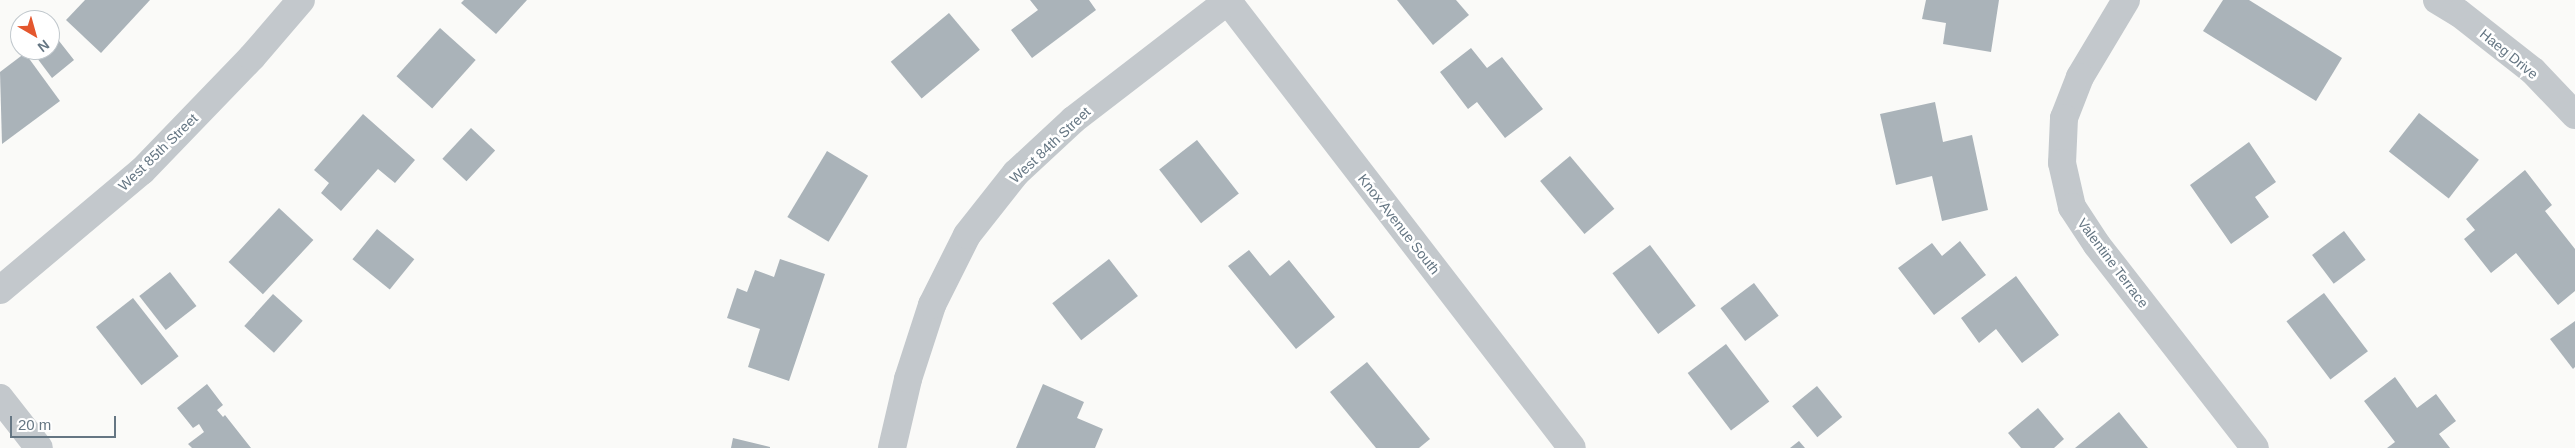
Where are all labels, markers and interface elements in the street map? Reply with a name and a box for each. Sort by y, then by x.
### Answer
north arrow [10,10,60,60]
street label: Haeg Drive [2477,25,2541,83]
text: N [35,37,53,55]
street label: West 84th Street [1006,103,1094,187]
street label: West 85th Street [115,110,201,194]
street label: Knox Avenue South [1354,170,1444,278]
street label: Valentine Terrace [2074,215,2152,311]
scale bar [12,406,119,438]
text: 20 m [18,416,51,433]

